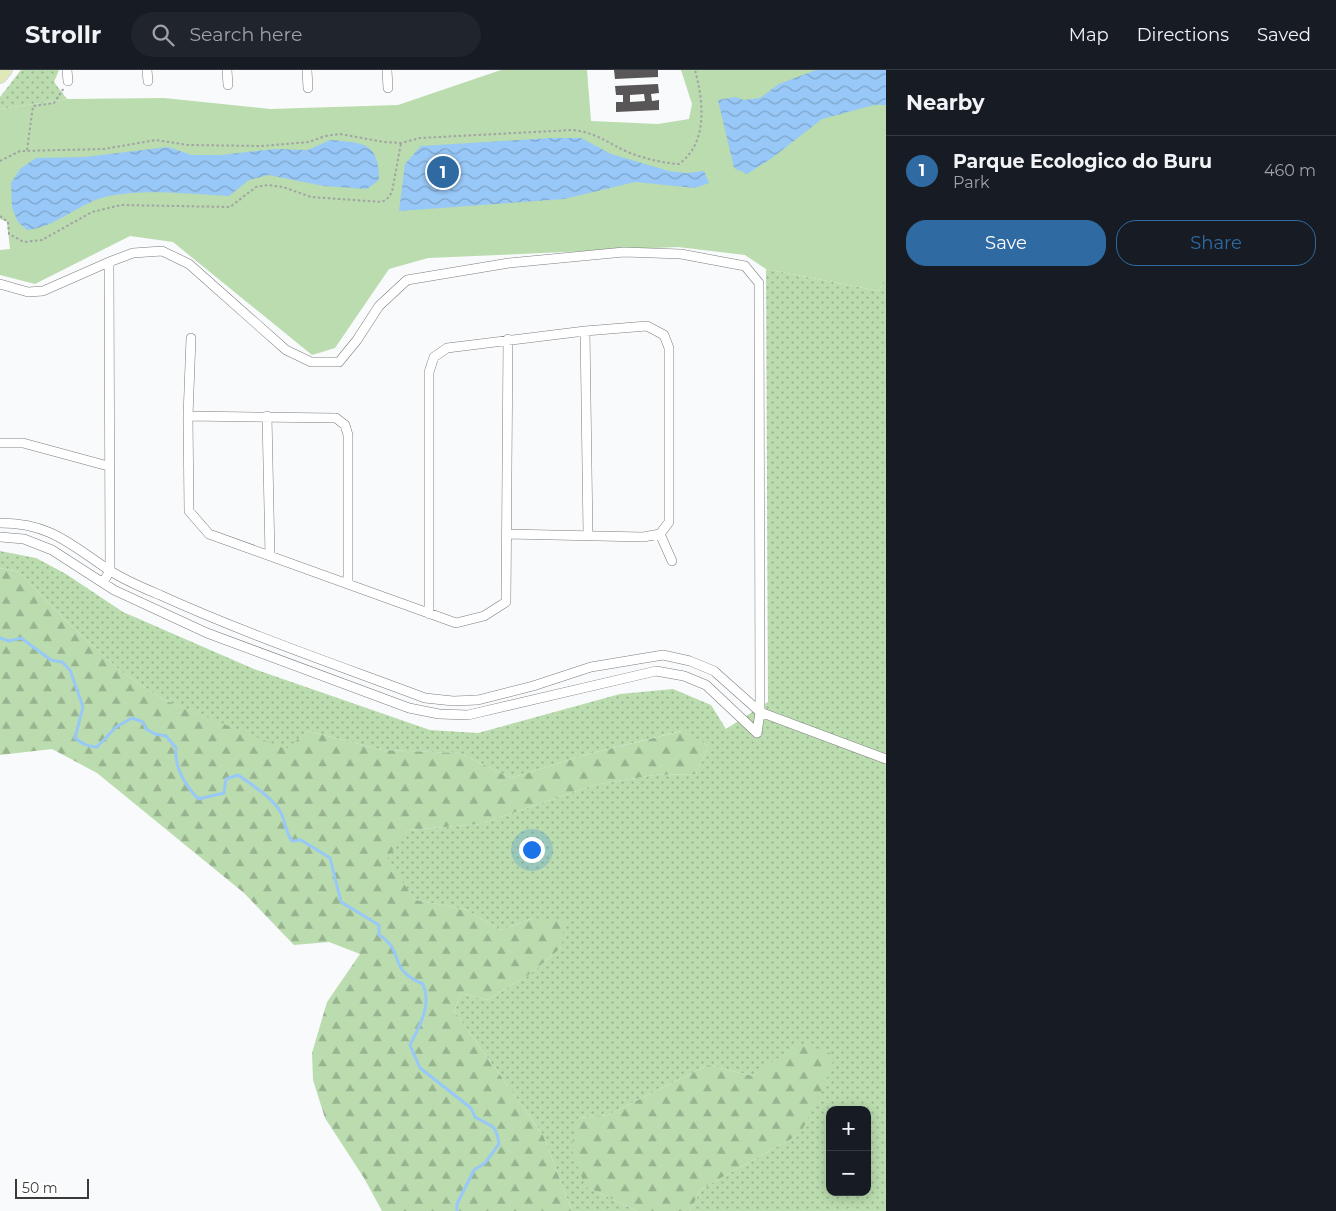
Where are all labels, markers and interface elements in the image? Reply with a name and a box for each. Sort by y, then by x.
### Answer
search box [131,12,481,57]
text: Strollr [25,20,101,49]
icon: search [149,21,177,49]
text: Search here [189,23,302,46]
text: Map [1069,24,1109,46]
text: Directions [1137,24,1229,46]
text: Saved [1257,24,1311,46]
text: Nearby [906,90,985,115]
text: Parque Ecologico do Buru [953,150,1212,173]
pin: 1 [427,153,459,191]
text: 1 [919,161,925,180]
text: 460 m [1264,161,1316,180]
text: Park [953,173,990,192]
button: Save [906,220,1106,266]
button: Share [1116,220,1316,266]
your location [519,837,545,863]
map controls [826,1106,871,1196]
button: + [826,1106,871,1151]
button: − [826,1151,871,1196]
scale bar [15,1176,89,1199]
text: 50 m [22,1179,58,1197]

